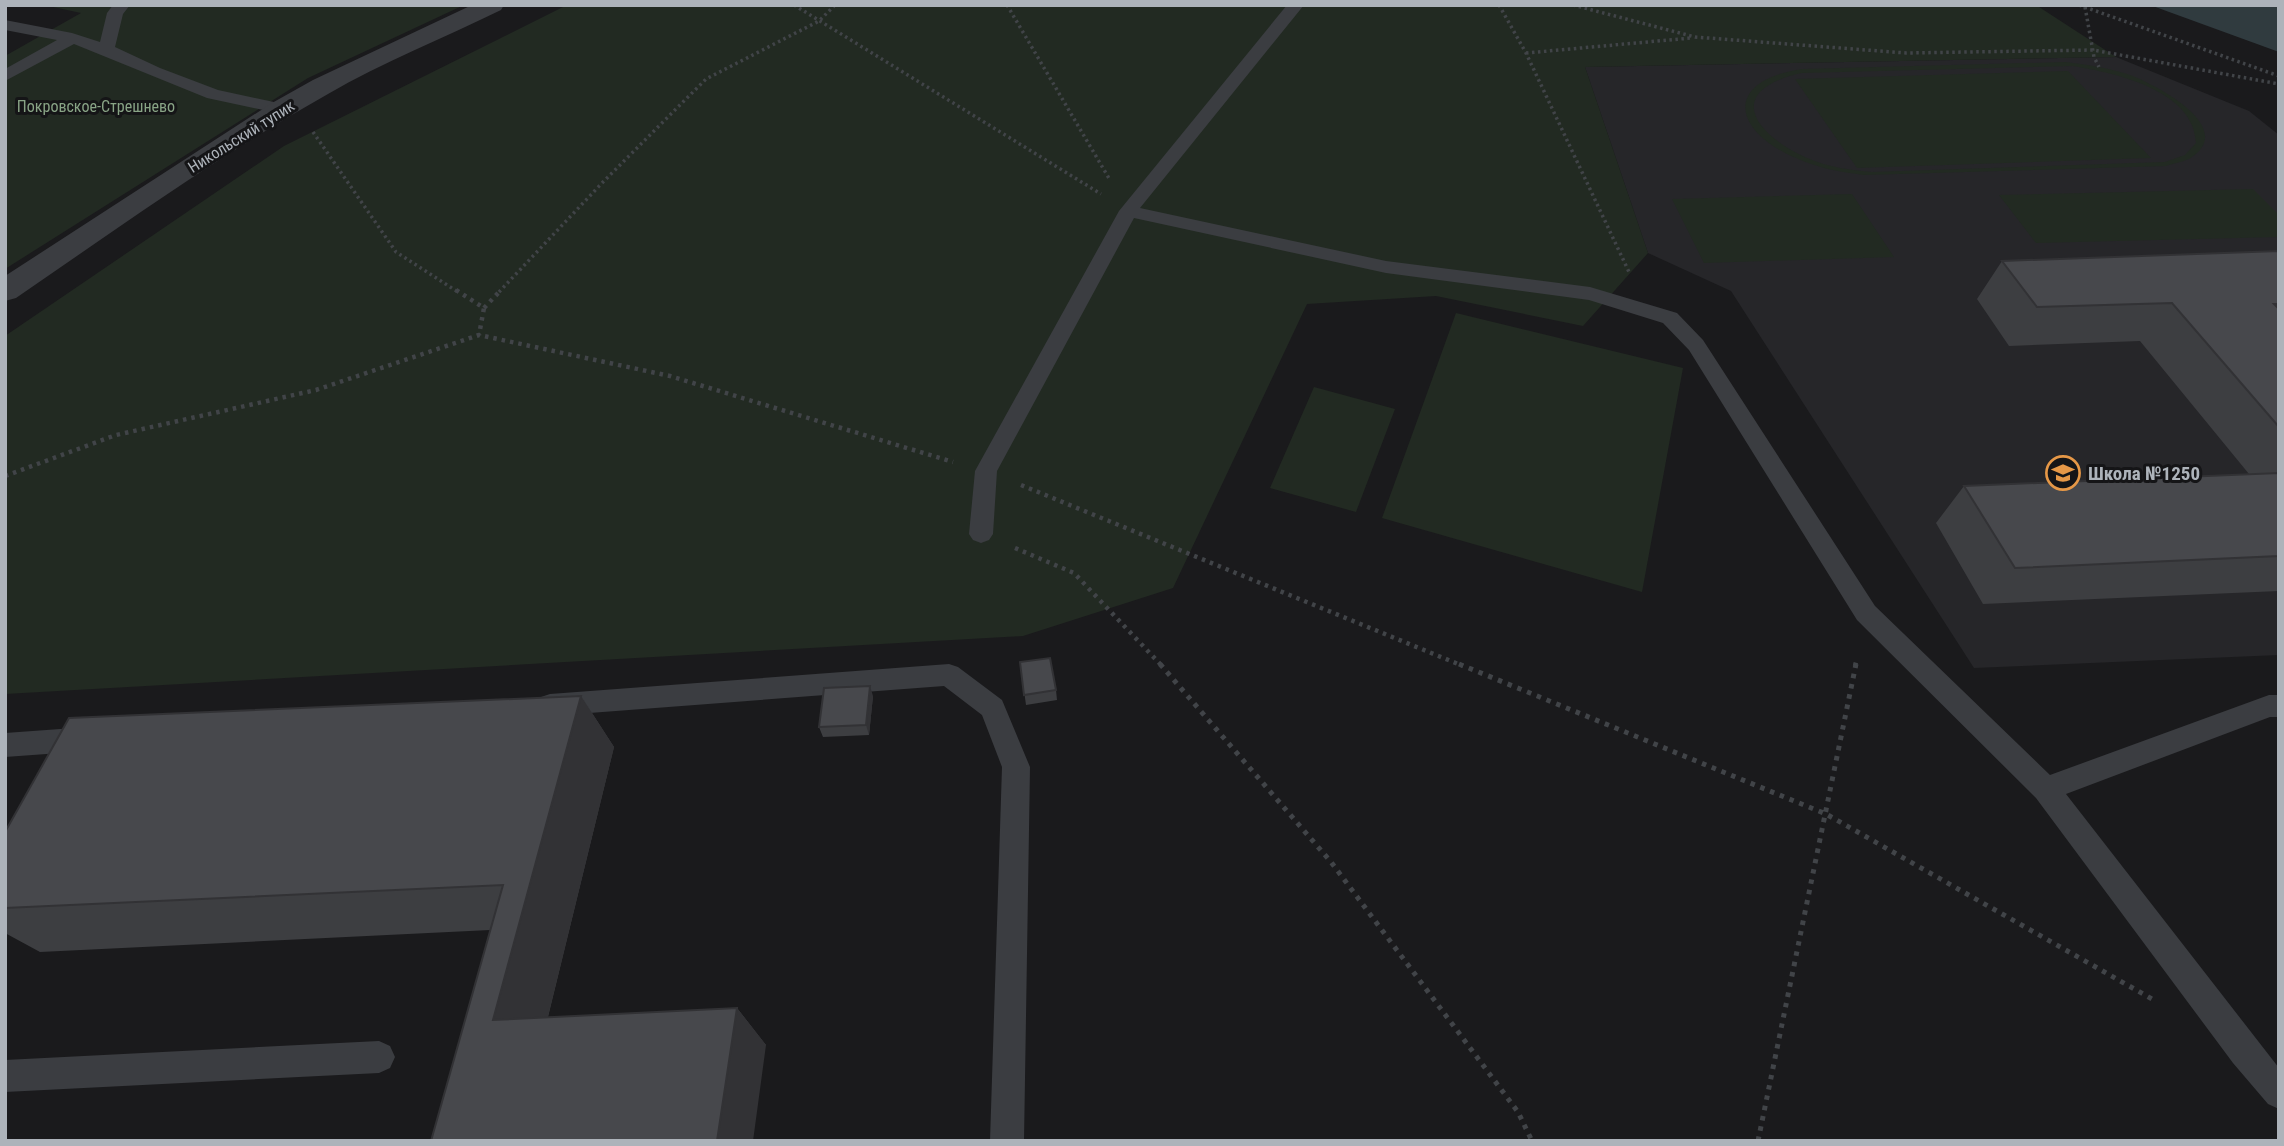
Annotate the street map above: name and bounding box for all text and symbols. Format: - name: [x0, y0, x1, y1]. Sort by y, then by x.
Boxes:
- street label: Никольский тупик: [185, 96, 298, 177]
- park label: Покровское-Стрешнево: [17, 97, 175, 116]
- school or university icon: Школа №1250: [2044, 454, 2082, 492]
- place label: Школа №1250: [2088, 462, 2200, 485]

